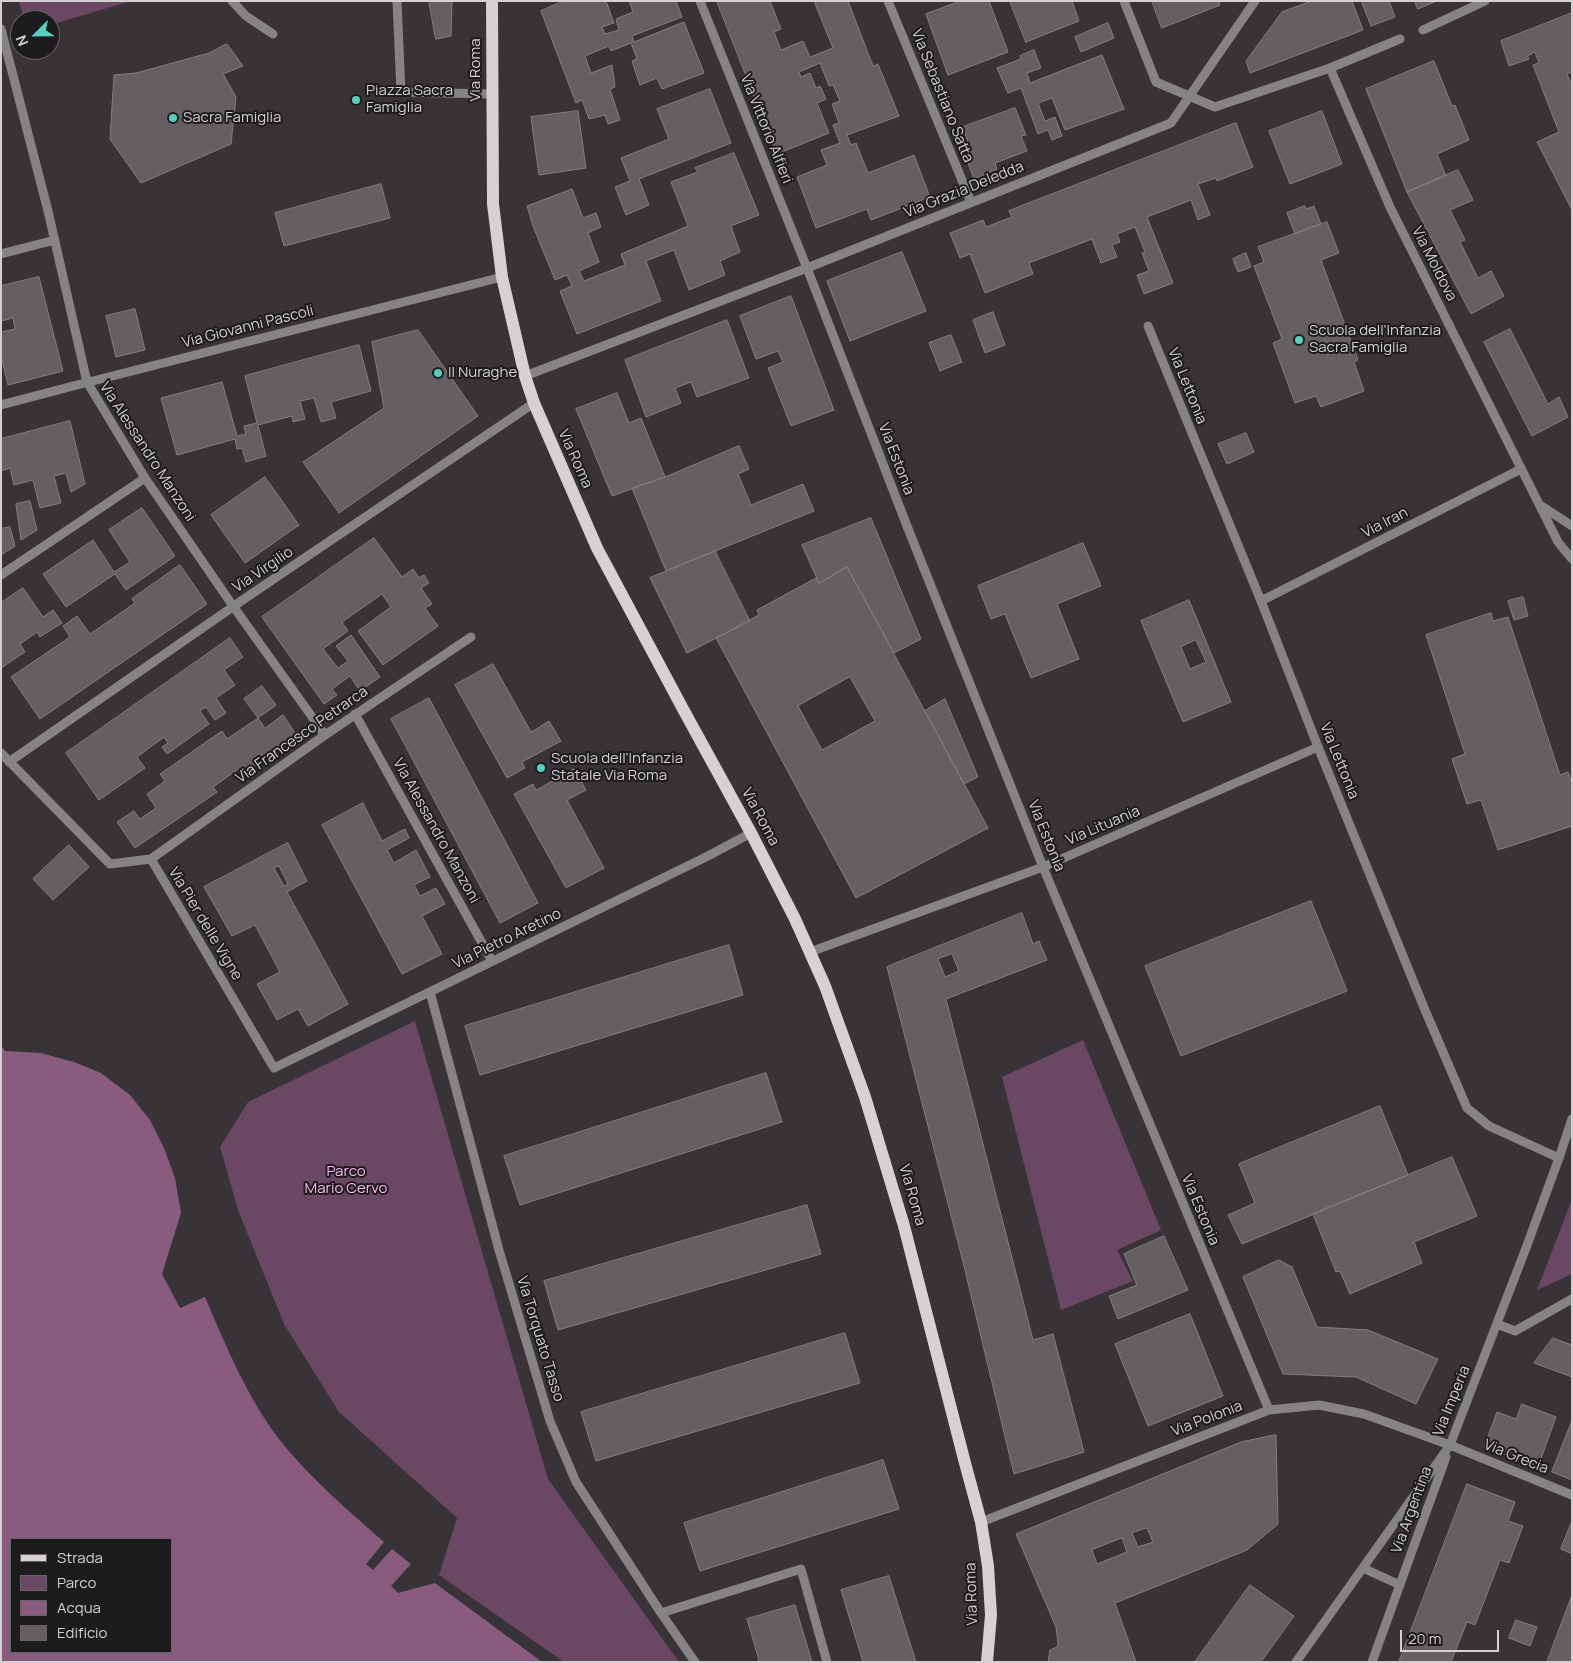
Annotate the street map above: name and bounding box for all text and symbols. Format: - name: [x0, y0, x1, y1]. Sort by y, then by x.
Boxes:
- north arrow: [10, 10, 60, 60]
- street label: Via Sebastiano Satta: [907, 27, 977, 165]
- text: N: [11, 32, 32, 49]
- street label: Via Roma: [467, 39, 485, 101]
- street label: Via Vittorio Alfieri: [736, 72, 796, 186]
- place label: Piazza Sacra Famiglia: [366, 82, 453, 117]
- marker: Piazza Sacra Famiglia: [350, 94, 362, 106]
- place label: Sacra Famiglia: [183, 109, 281, 127]
- marker: Sacra Famiglia: [167, 112, 179, 124]
- street label: Via Grazia Deledda: [901, 158, 1027, 222]
- street label: Via Moldova: [1407, 224, 1461, 304]
- street label: Via Giovanni Pascoli: [180, 302, 316, 352]
- place label: Scuola dell'Infanzia Sacra Famiglia: [1309, 322, 1441, 357]
- marker: Scuola dell'Infanzia Sacra Famiglia: [1293, 334, 1305, 346]
- street label: Via Lettonia: [1164, 345, 1210, 427]
- place label: Il Nuraghe: [448, 364, 517, 382]
- marker: Il Nuraghe: [432, 367, 444, 379]
- street label: Via Alessandro Manzoni: [95, 379, 199, 525]
- street label: Via Estonia: [874, 421, 918, 497]
- street label: Via Roma: [554, 427, 596, 491]
- street label: Via Iran: [1359, 504, 1411, 542]
- street label: Via Virgilio: [229, 543, 297, 597]
- street label: Via Francesco Petrarca: [232, 683, 372, 787]
- street label: Via Lettonia: [1316, 720, 1362, 802]
- place label: Scuola dell'Infanzia Statale Via Roma: [551, 750, 683, 785]
- street label: Via Alessandro Manzoni: [389, 755, 483, 907]
- marker: Scuola dell'Infanzia Statale Via Roma: [535, 762, 547, 774]
- street label: Via Roma: [737, 785, 783, 849]
- street label: Via Estonia: [1024, 798, 1068, 874]
- street label: Via Lituania: [1063, 802, 1143, 850]
- street label: Via Pier delle Vigne: [164, 864, 246, 984]
- street label: Via Pietro Aretino: [450, 905, 564, 973]
- street label: Via Roma: [895, 1162, 929, 1228]
- park label: Parco Mario Cervo: [305, 1163, 387, 1198]
- street label: Via Estonia: [1177, 1172, 1223, 1248]
- street label: Via Torquato Tasso: [512, 1274, 568, 1404]
- street label: Via Imperia: [1430, 1363, 1474, 1439]
- street label: Via Polonia: [1169, 1397, 1245, 1441]
- street label: Via Grecia: [1481, 1436, 1551, 1478]
- street label: Via Argentina: [1388, 1464, 1436, 1556]
- legend: [10, 1538, 172, 1653]
- text: Strada: [57, 1547, 103, 1568]
- street label: Via Roma: [962, 1562, 982, 1626]
- text: Parco: [57, 1572, 96, 1593]
- text: Acqua: [57, 1597, 101, 1618]
- scale bar: [1403, 1620, 1502, 1652]
- text: Edificio: [57, 1622, 107, 1643]
- text: 20 m: [1408, 1628, 1441, 1649]

